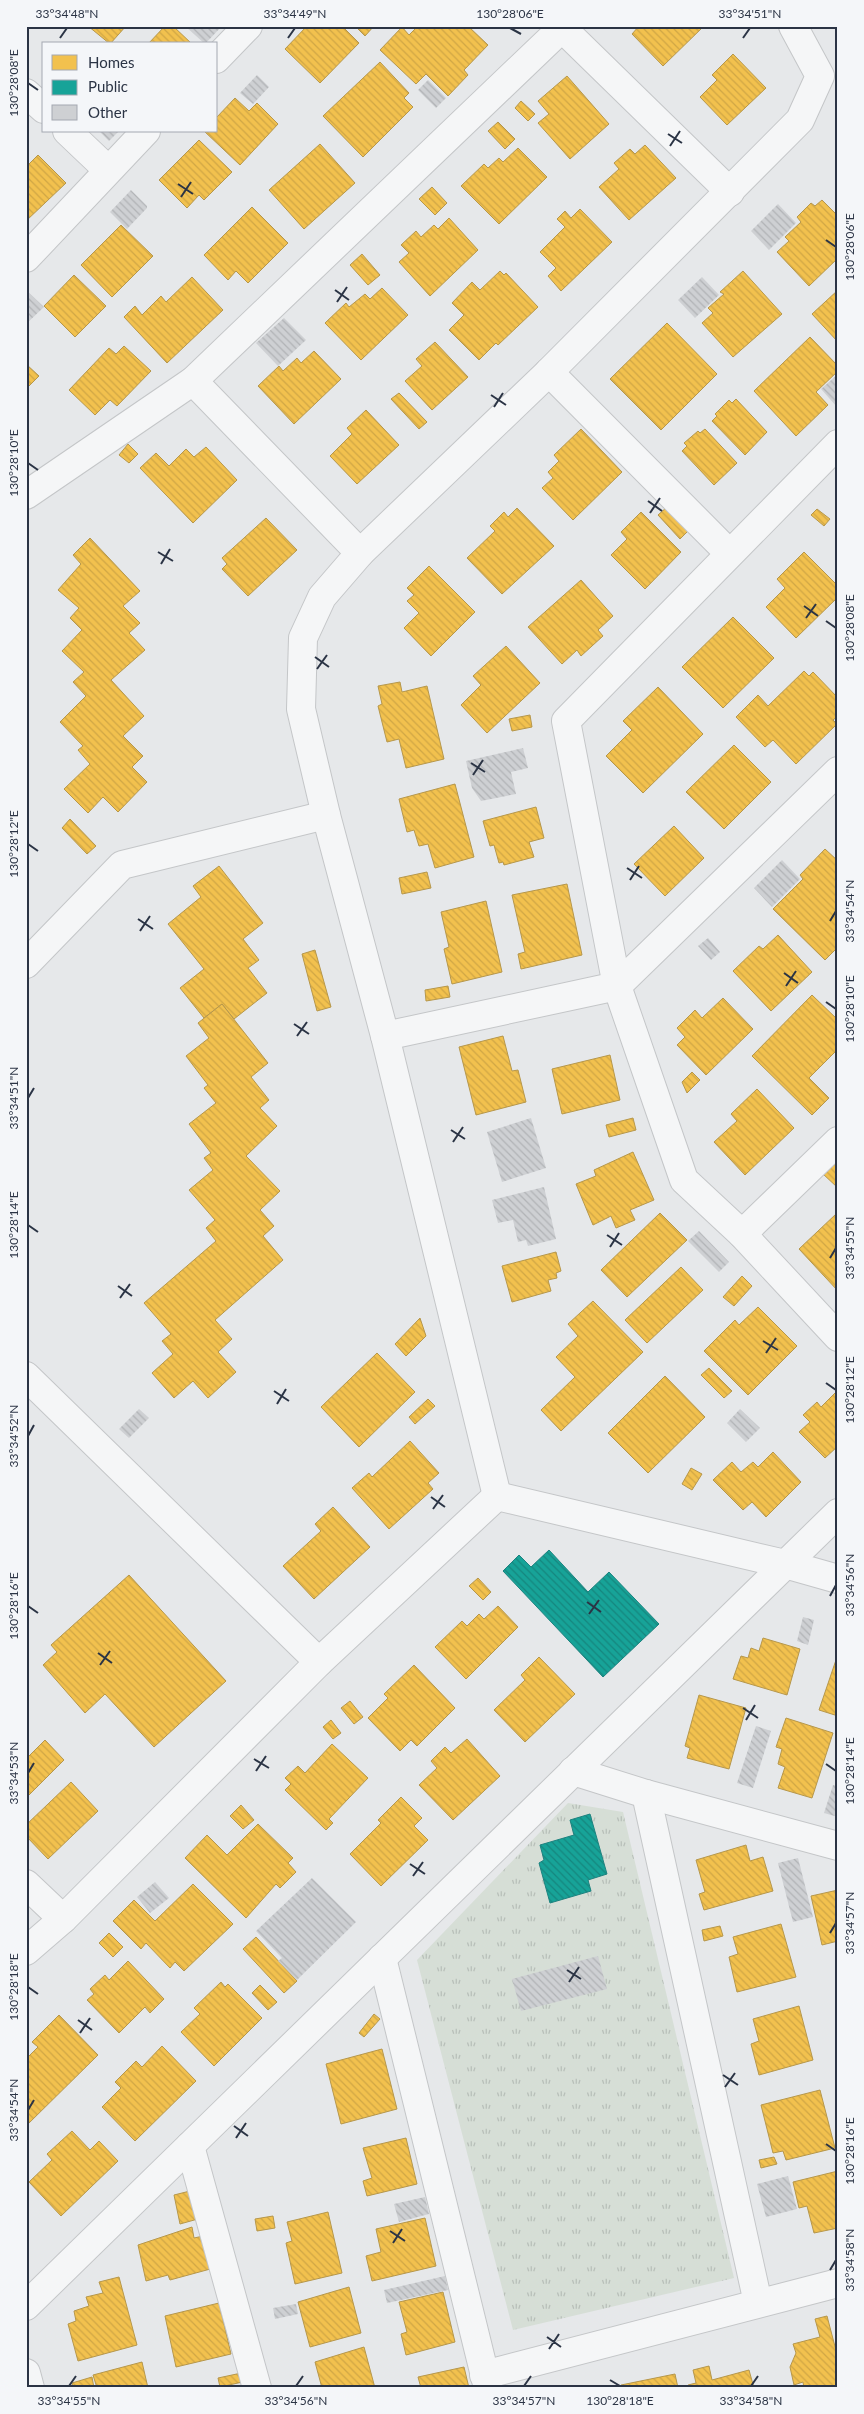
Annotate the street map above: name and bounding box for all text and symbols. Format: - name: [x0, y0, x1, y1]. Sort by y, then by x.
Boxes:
- text: 33°34'48"N: [36, 6, 98, 21]
- text: 33°34'49"N: [264, 6, 326, 21]
- text: 130°28'06"E: [476, 6, 544, 21]
- text: 33°34'51"N: [719, 6, 781, 21]
- legend: [42, 42, 218, 132]
- text: 130°28'08"E: [6, 49, 21, 117]
- text: Homes: [88, 53, 134, 71]
- text: Public: [88, 77, 128, 95]
- text: Other: [88, 103, 128, 121]
- text: 130°28'06"E: [842, 213, 857, 281]
- text: 130°28'10"E: [6, 429, 21, 497]
- text: 130°28'08"E: [842, 594, 857, 662]
- text: 130°28'12"E: [6, 810, 21, 878]
- text: 33°34'54"N: [842, 880, 857, 942]
- text: 130°28'10"E: [842, 975, 857, 1043]
- text: 33°34'51"N: [6, 1067, 21, 1129]
- text: 130°28'14"E: [6, 1191, 21, 1259]
- text: 33°34'55"N: [842, 1217, 857, 1279]
- text: 130°28'12"E: [842, 1356, 857, 1424]
- text: 33°34'52"N: [6, 1405, 21, 1467]
- text: 33°34'56"N: [842, 1554, 857, 1616]
- text: 130°28'16"E: [6, 1572, 21, 1640]
- text: 130°28'14"E: [842, 1737, 857, 1805]
- text: 33°34'53"N: [6, 1742, 21, 1804]
- text: 33°34'57"N: [842, 1892, 857, 1954]
- text: 130°28'18"E: [6, 1953, 21, 2021]
- text: 33°34'54"N: [6, 2079, 21, 2141]
- text: 130°28'16"E: [842, 2117, 857, 2185]
- text: 33°34'58"N: [842, 2229, 857, 2291]
- text: 33°34'55"N: [38, 2393, 100, 2408]
- text: 33°34'56"N: [265, 2393, 327, 2408]
- text: 33°34'57"N: [493, 2393, 555, 2408]
- text: 130°28'18"E: [586, 2393, 654, 2408]
- text: 33°34'58"N: [720, 2393, 782, 2408]

